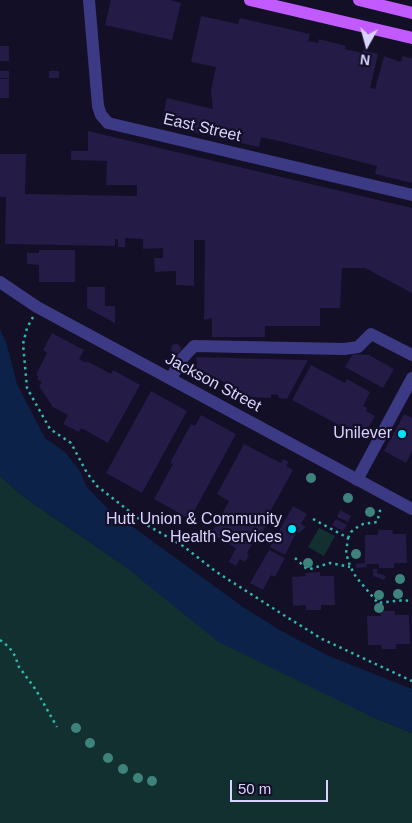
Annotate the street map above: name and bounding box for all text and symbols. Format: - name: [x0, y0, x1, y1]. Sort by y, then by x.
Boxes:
- north arrow: [342, 20, 392, 70]
- text: N: [359, 51, 371, 68]
- street label: East Street: [161, 110, 243, 146]
- street label: Jackson Street: [162, 350, 264, 416]
- place label: Unilever: [333, 424, 392, 444]
- marker: Unilever: [396, 428, 408, 440]
- place label: Hutt Union & Community Health Services: [106, 510, 282, 548]
- marker: Hutt Union & Community Health Services: [286, 523, 298, 535]
- scale bar: [232, 770, 330, 802]
- text: 50 m: [238, 780, 271, 797]

